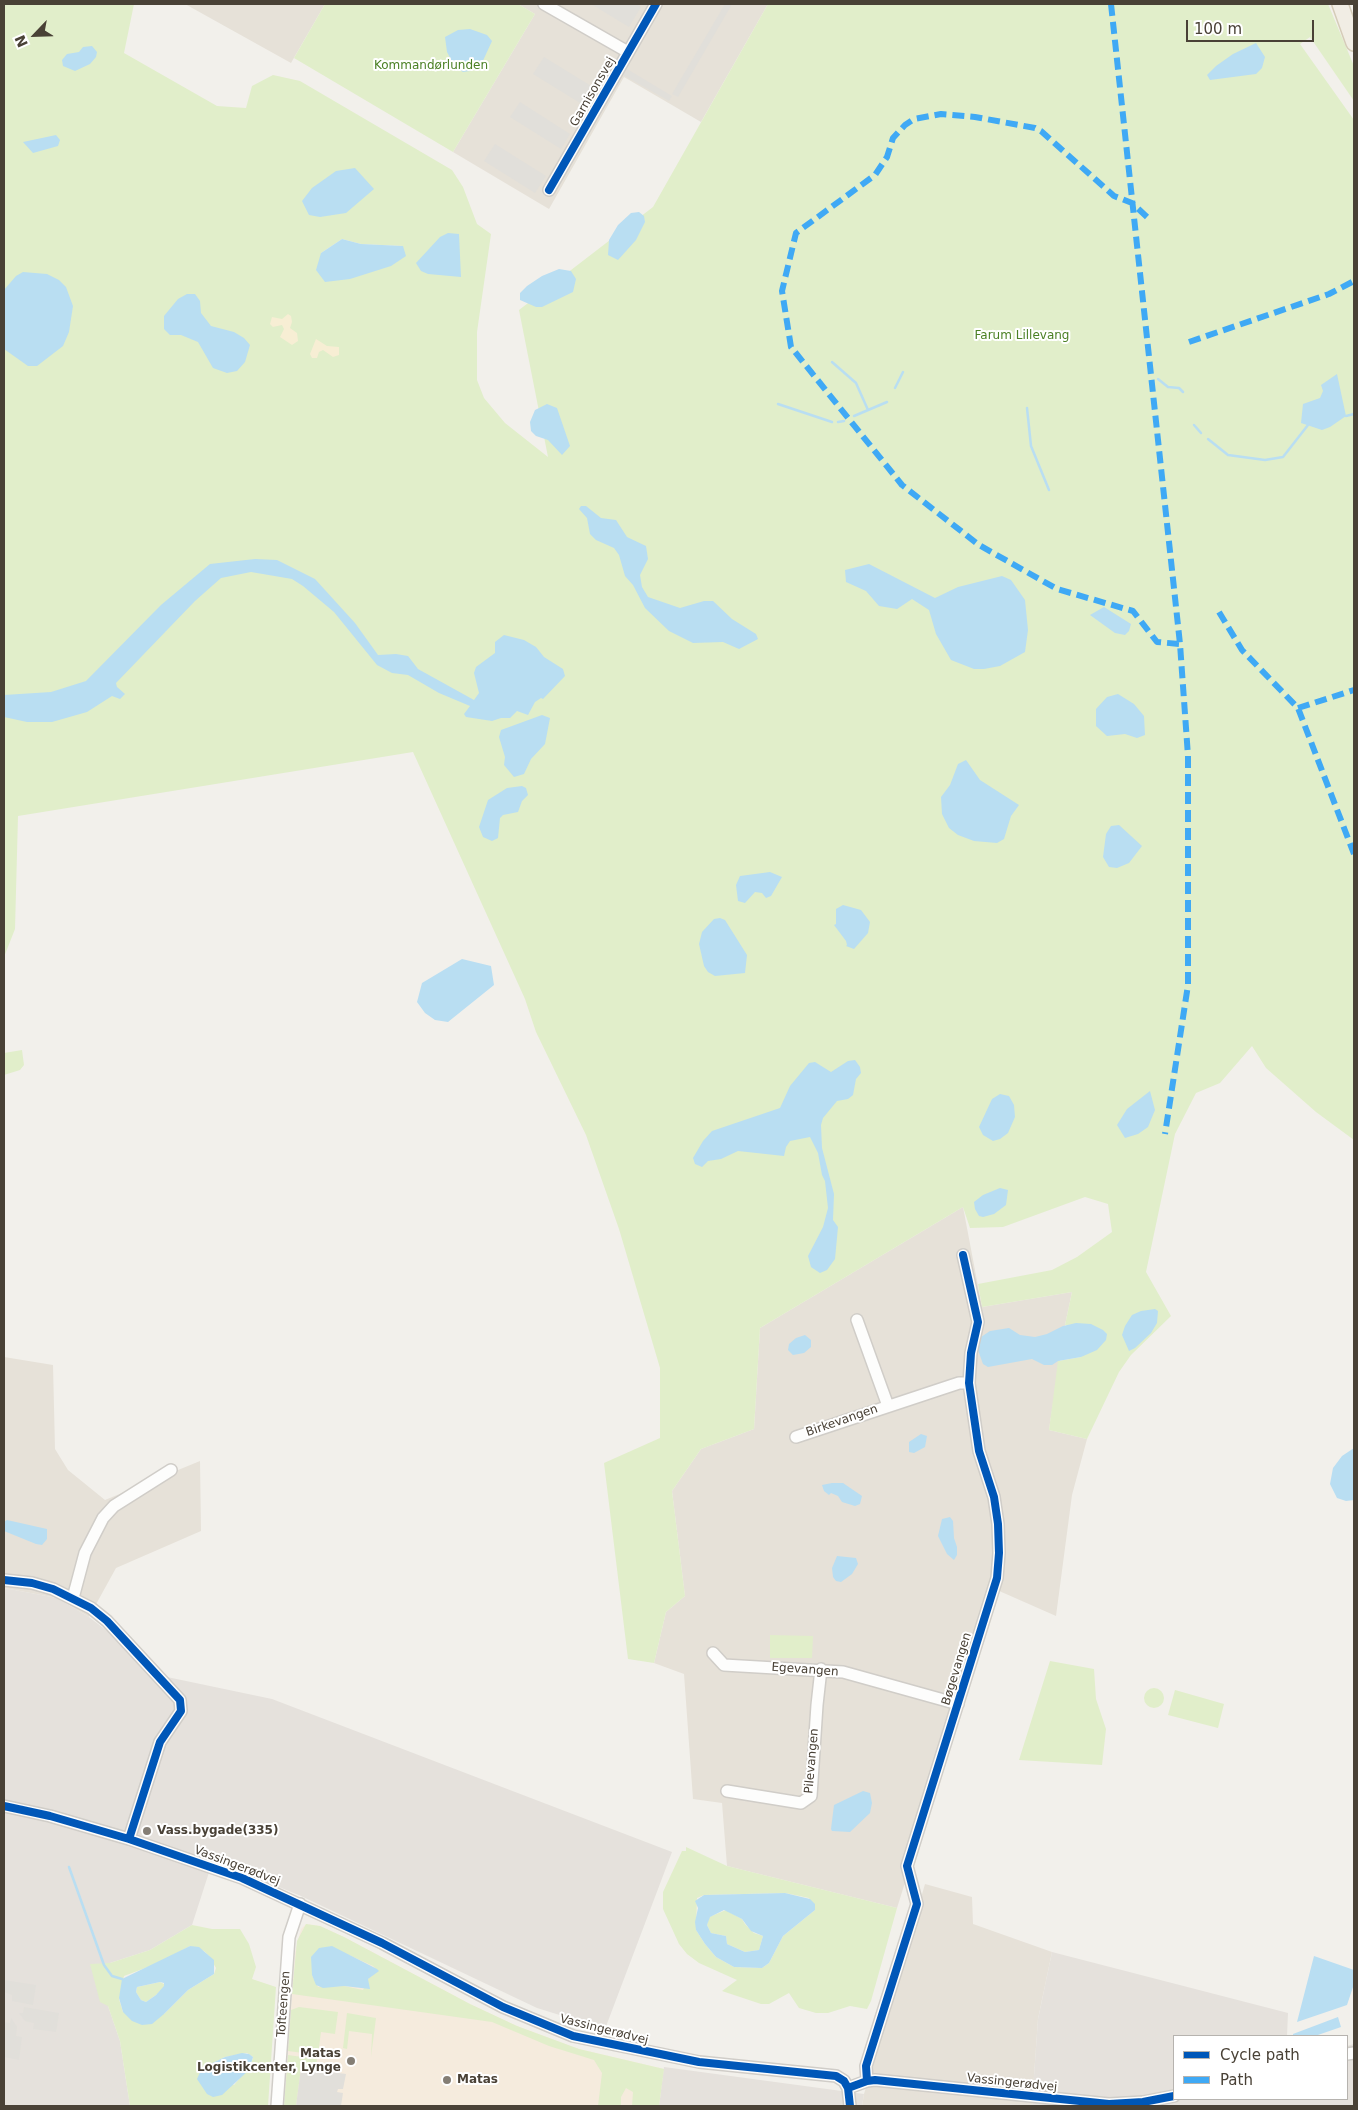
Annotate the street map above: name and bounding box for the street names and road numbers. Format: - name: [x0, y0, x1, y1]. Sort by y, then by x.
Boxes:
- street label: Garnisonsvej: [567, 55, 619, 129]
- street label: Birkevangen: [804, 1402, 880, 1440]
- street label: Bøgevangen: [939, 1631, 975, 1707]
- street label: Egevangen: [771, 1660, 839, 1680]
- street label: Pilevangen: [802, 1728, 822, 1794]
- street label: Vassingerødvej: [192, 1843, 282, 1889]
- street label: Tofteengen: [275, 1970, 293, 2038]
- street label: Vassingerødvej: [558, 2012, 650, 2048]
- street label: Vassingerødvej: [966, 2071, 1058, 2095]

